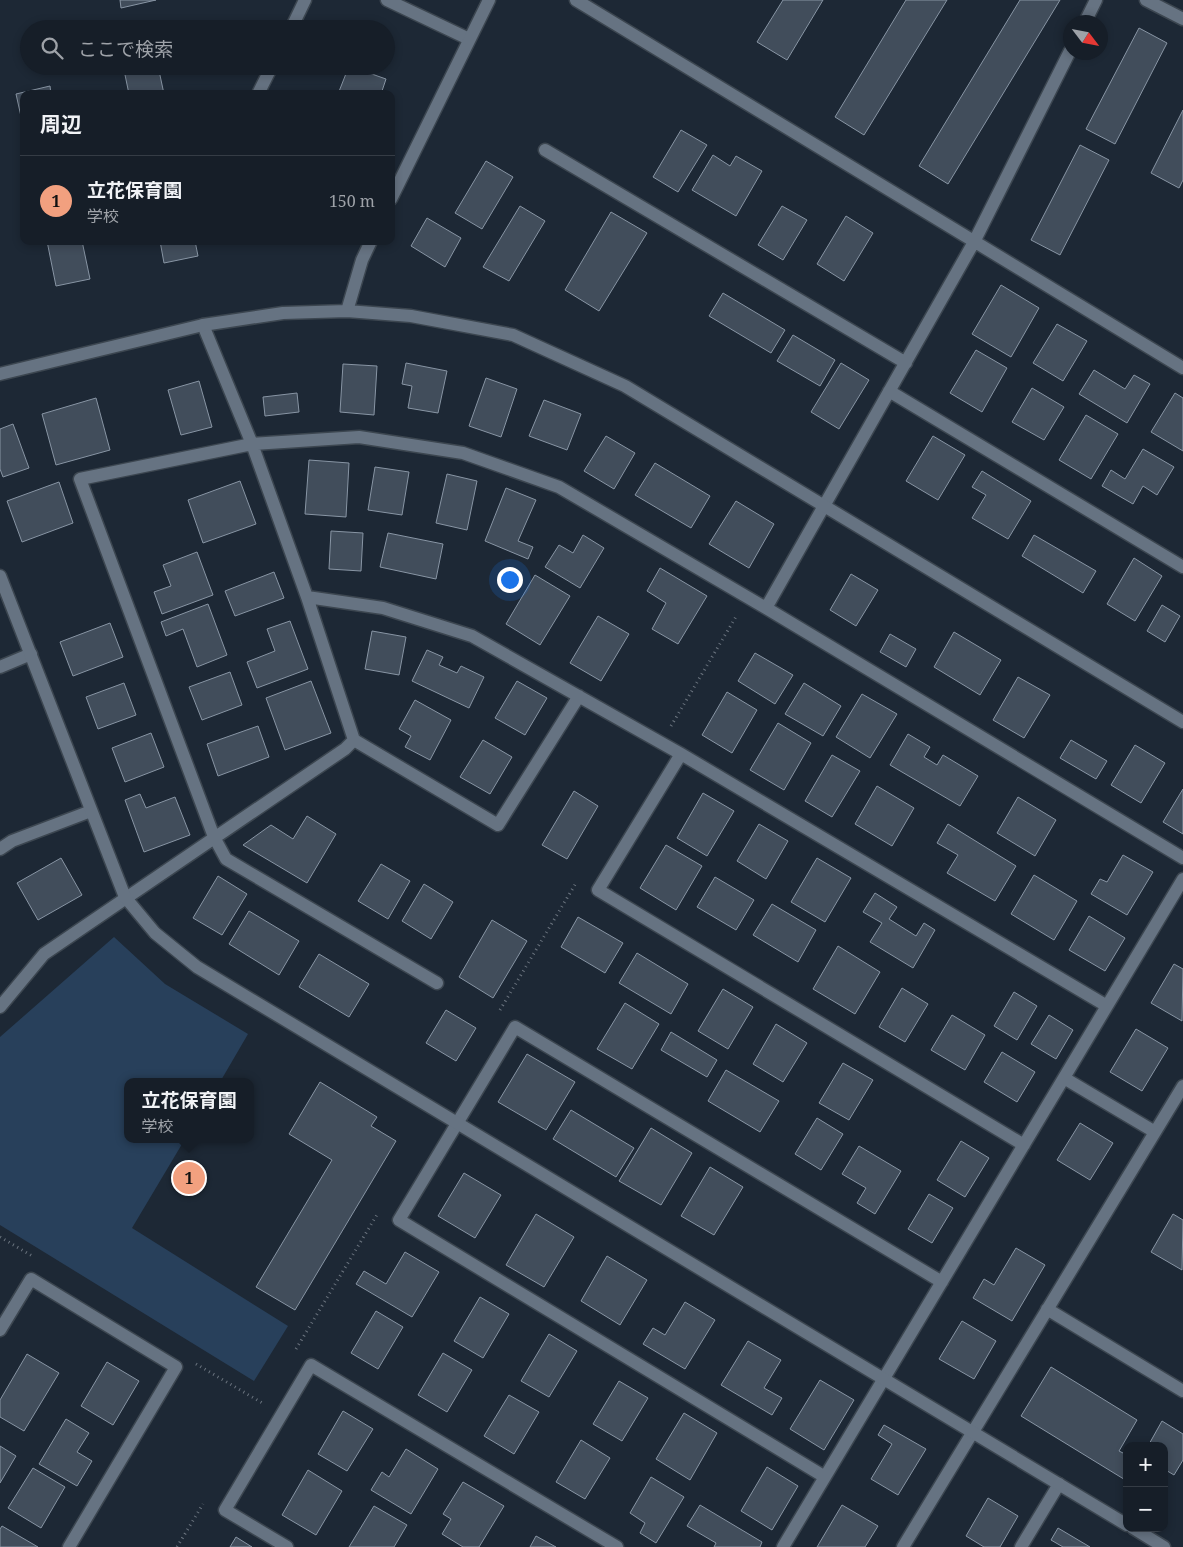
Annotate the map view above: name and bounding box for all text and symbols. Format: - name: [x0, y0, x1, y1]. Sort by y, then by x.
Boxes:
- north arrow: [1063, 15, 1108, 60]
- search box: [20, 20, 395, 75]
- icon: search: [38, 34, 66, 62]
- text: ここで検索: [78, 36, 173, 62]
- text: 周辺: [40, 110, 82, 138]
- text: 立花保育園: [87, 177, 182, 203]
- text: 1: [51, 190, 61, 212]
- text: 150 m: [329, 190, 375, 212]
- text: 学校: [87, 205, 119, 227]
- your location: [497, 567, 523, 593]
- popup: [124, 1078, 254, 1143]
- text: 立花保育園: [141, 1087, 237, 1113]
- text: 学校: [141, 1115, 174, 1137]
- pin: 1: [173, 1159, 205, 1197]
- map controls: [1123, 1442, 1168, 1532]
- button: +: [1123, 1442, 1168, 1487]
- button: −: [1123, 1487, 1168, 1532]

